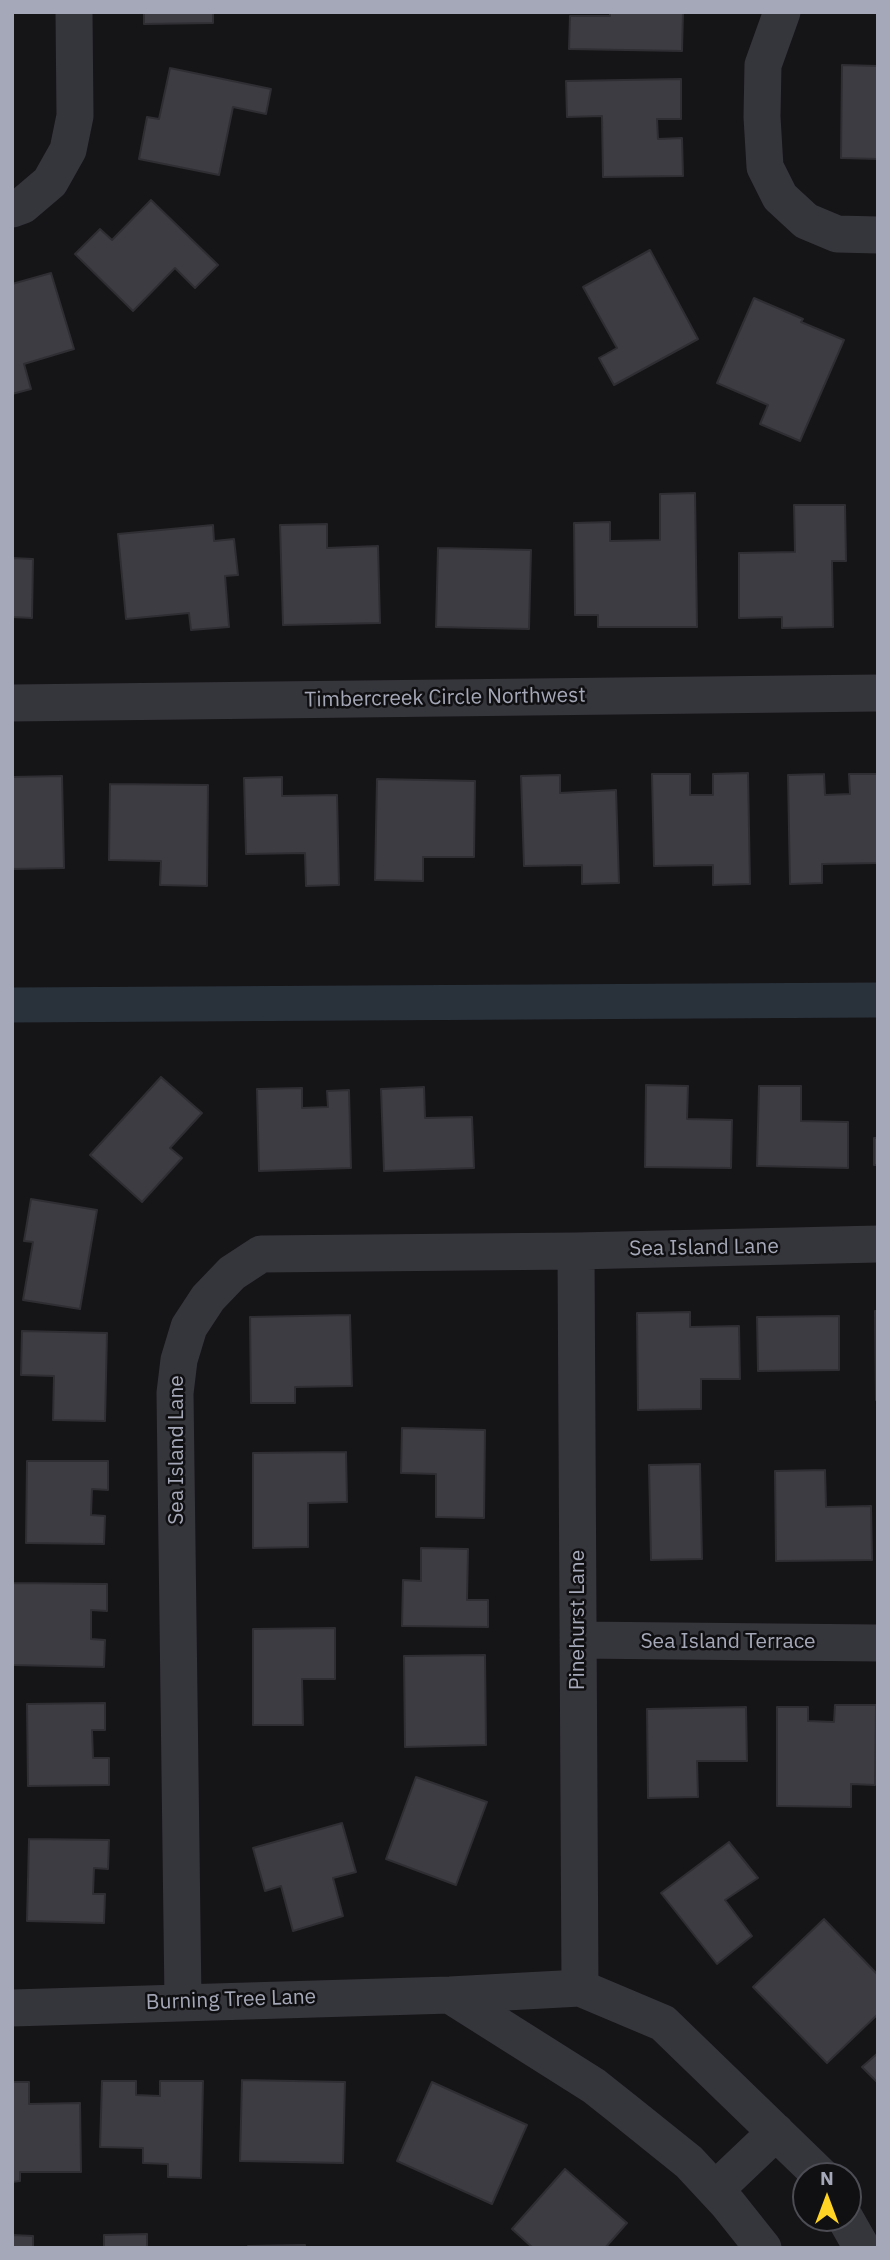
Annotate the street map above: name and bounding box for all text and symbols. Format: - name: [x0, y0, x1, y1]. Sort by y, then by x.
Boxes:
- street label: Timbercreek Circle Northwest: [304, 683, 586, 713]
- street label: Sea Island Lane: [629, 1234, 779, 1262]
- street label: Sea Island Lane: [164, 1375, 190, 1525]
- street label: Pinehurst Lane: [565, 1550, 591, 1690]
- street label: Sea Island Terrace: [640, 1629, 816, 1655]
- street label: Burning Tree Lane: [145, 1984, 317, 2016]
- north arrow: [792, 2162, 862, 2232]
- text: N: [820, 2166, 834, 2190]

